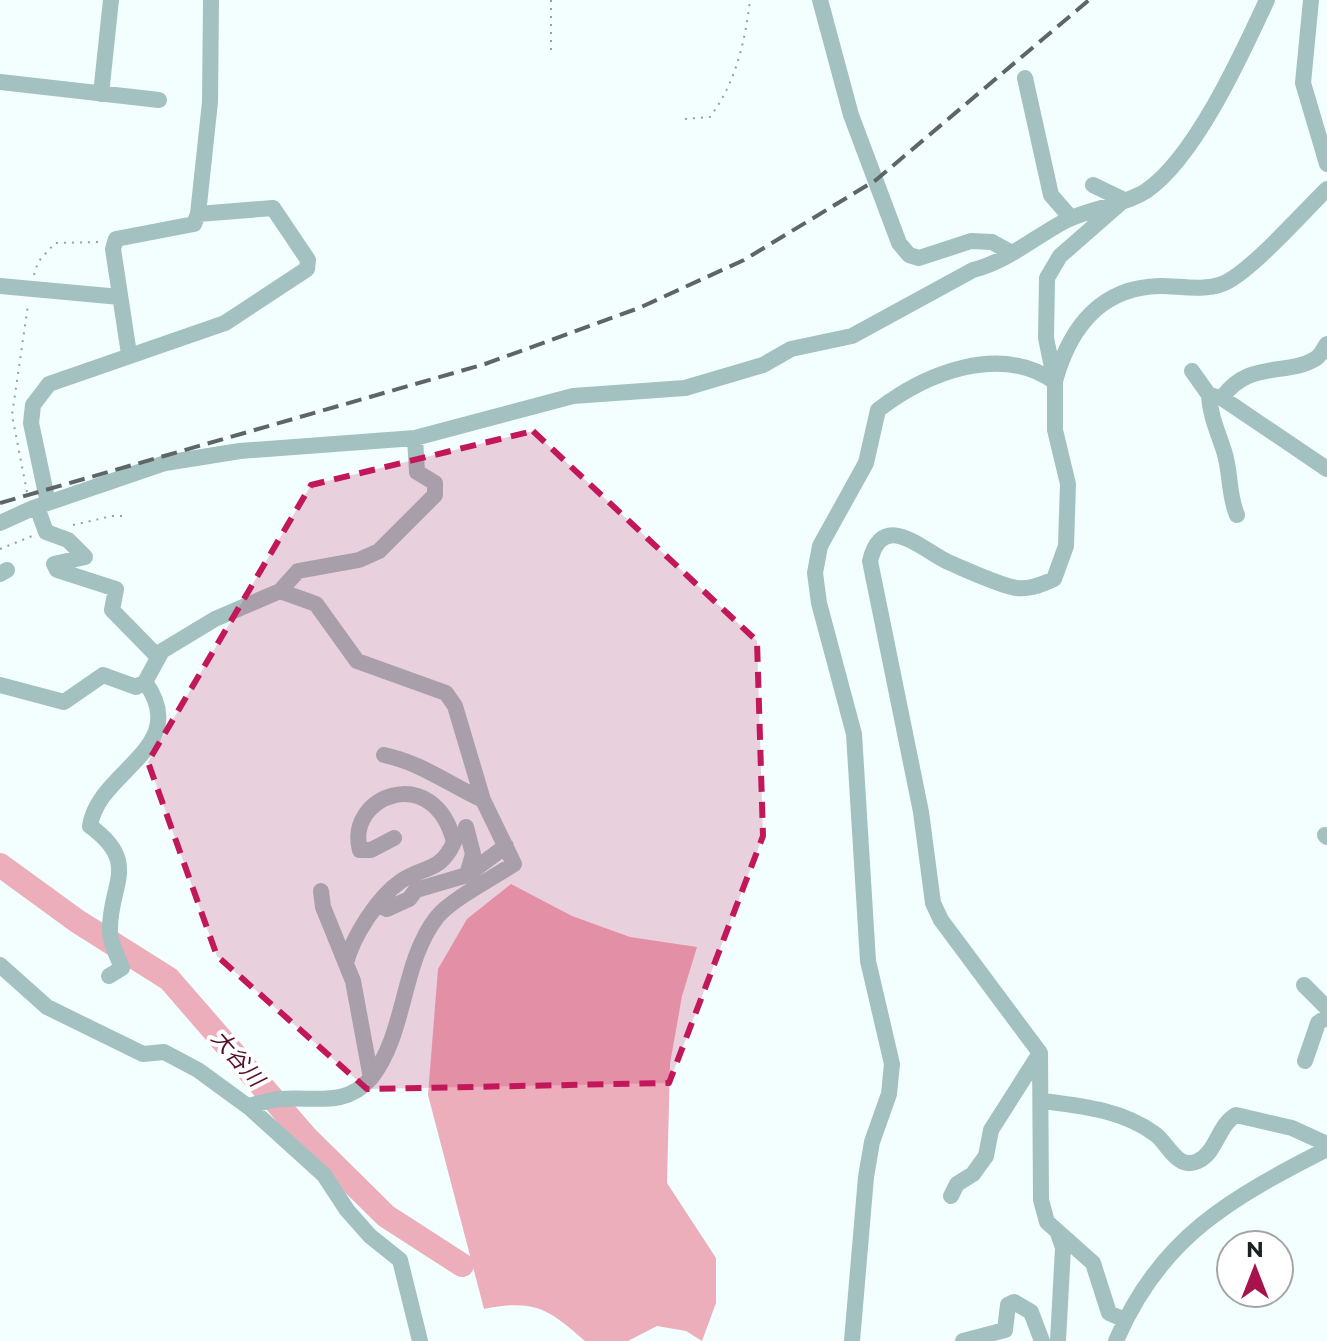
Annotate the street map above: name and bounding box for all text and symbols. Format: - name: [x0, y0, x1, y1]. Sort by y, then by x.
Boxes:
- water label: 大谷川: [206, 1025, 271, 1094]
- north arrow: [1215, 1229, 1295, 1309]
- text: N: [1246, 1236, 1264, 1263]

